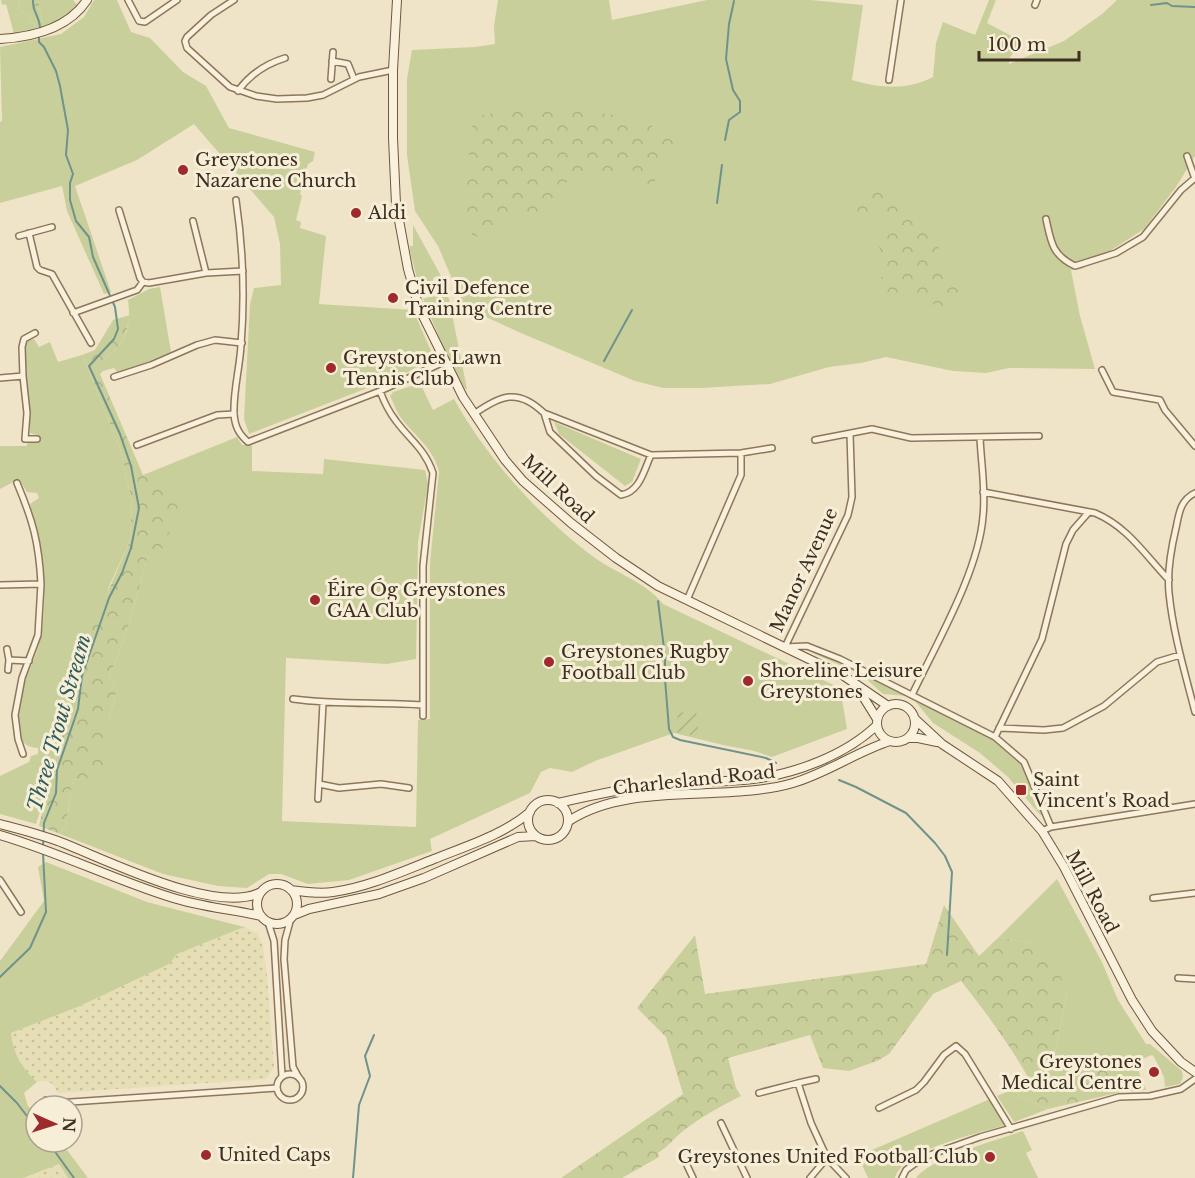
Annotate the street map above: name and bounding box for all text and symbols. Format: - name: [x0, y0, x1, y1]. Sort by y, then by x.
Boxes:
- scale bar: [979, 24, 1080, 62]
- text: 100 m: [988, 34, 1046, 56]
- place label: Greystones Nazarene Church: [195, 149, 356, 192]
- marker: Greystones Nazarene Church: [176, 163, 190, 177]
- place label: Aldi: [367, 202, 406, 224]
- marker: Aldi: [349, 206, 363, 220]
- place label: Civil Defence Training Centre: [405, 277, 552, 320]
- marker: Civil Defence Training Centre: [386, 291, 400, 305]
- place label: Greystones Lawn Tennis Club: [343, 347, 502, 390]
- marker: Greystones Lawn Tennis Club: [324, 361, 338, 375]
- street label: Mill Road: [517, 450, 599, 528]
- street label: Manor Avenue: [766, 504, 842, 636]
- place label: Éire Óg Greystones GAA Club: [327, 578, 506, 622]
- marker: Éire Óg Greystones GAA Club: [308, 593, 322, 607]
- water label: Three Trout Stream: [22, 632, 96, 814]
- place label: Greystones Rugby Football Club: [561, 641, 730, 684]
- marker: Greystones Rugby Football Club: [542, 655, 556, 669]
- place label: Shoreline Leisure Greystones: [760, 660, 923, 703]
- marker: Shoreline Leisure Greystones: [741, 674, 755, 688]
- street label: Charlesland Road: [612, 761, 776, 799]
- place label: Saint Vincent's Road: [1032, 769, 1170, 812]
- marker: Saint Vincent's Road: [1014, 783, 1028, 797]
- street label: Mill Road: [1061, 847, 1123, 937]
- place label: Greystones Medical Centre: [1001, 1051, 1142, 1094]
- marker: Greystones Medical Centre: [1147, 1065, 1161, 1079]
- north arrow: [24, 1094, 84, 1154]
- text: N: [59, 1117, 79, 1133]
- place label: United Caps: [218, 1144, 331, 1166]
- place label: Greystones United Football Club: [678, 1146, 978, 1168]
- marker: United Caps: [199, 1148, 213, 1162]
- marker: Greystones United Football Club: [983, 1150, 997, 1164]

